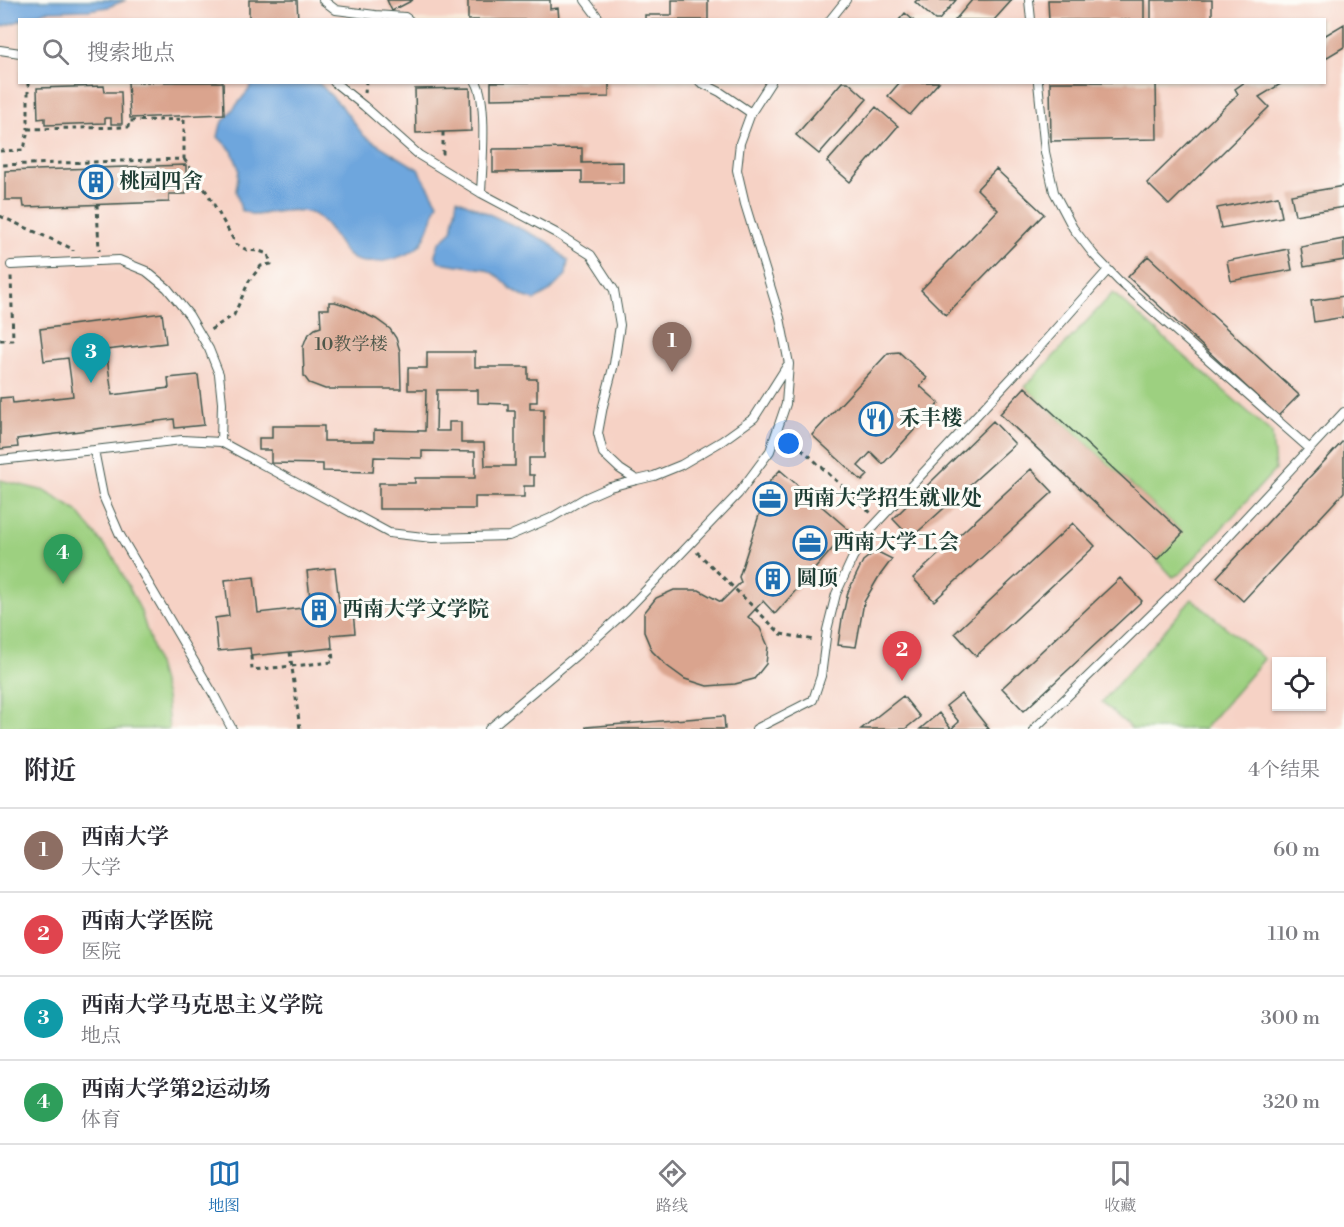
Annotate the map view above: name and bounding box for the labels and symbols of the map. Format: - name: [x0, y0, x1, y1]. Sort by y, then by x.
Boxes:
- building icon: 桃园四舍: [78, 164, 114, 200]
- place label: 桃园四舍: [119, 169, 203, 195]
- pin: 1: [652, 322, 692, 372]
- house number: 10教学楼: [314, 333, 388, 356]
- pin: 3: [72, 334, 110, 383]
- restaurant icon: 禾丰楼: [858, 401, 894, 437]
- place label: 禾丰楼: [899, 406, 962, 432]
- your location: [774, 429, 803, 458]
- office icon: 西南大学招生就业处: [752, 481, 788, 517]
- place label: 西南大学招生就业处: [793, 486, 982, 512]
- office icon: 西南大学工会: [792, 525, 828, 561]
- place label: 西南大学工会: [833, 530, 959, 556]
- pin: 4: [44, 534, 82, 584]
- building icon: 圆顶: [755, 561, 791, 597]
- place label: 圆顶: [796, 566, 838, 592]
- building icon: 西南大学文学院: [301, 592, 337, 628]
- place label: 西南大学文学院: [342, 597, 489, 623]
- pin: 2: [882, 632, 922, 681]

